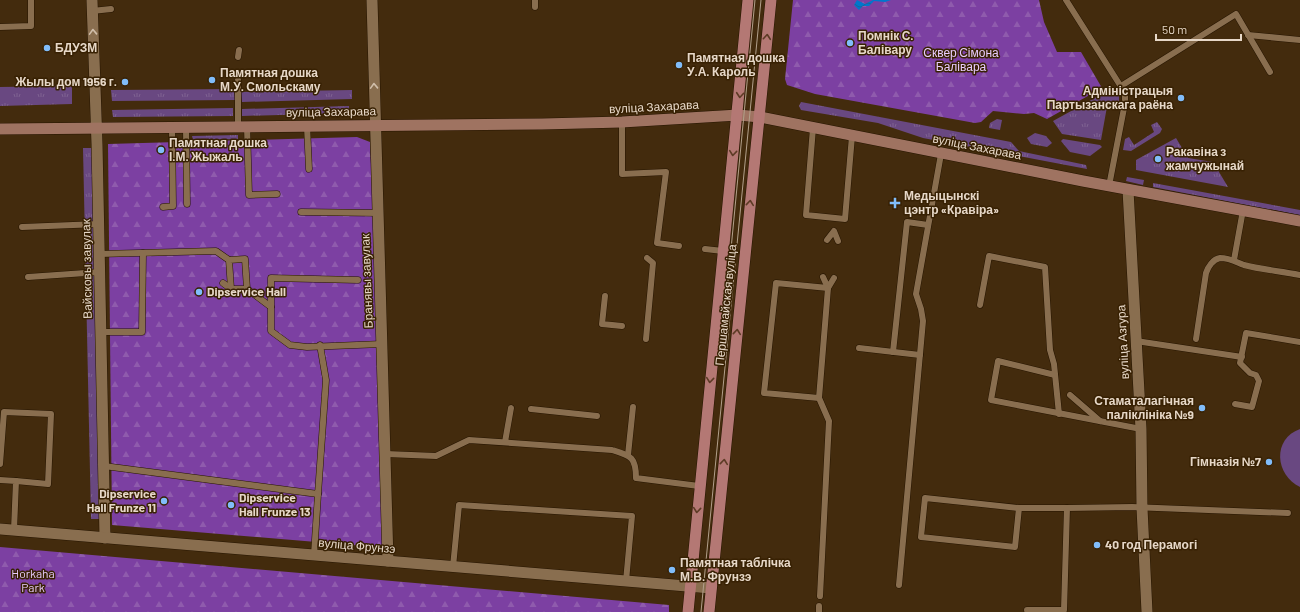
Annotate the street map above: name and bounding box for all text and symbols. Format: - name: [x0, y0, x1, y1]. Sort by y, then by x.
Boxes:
- scale bar: [1156, 16, 1241, 42]
- text: 50 m: [1162, 22, 1187, 36]
- place label: Помнік С. Балівару: [858, 28, 914, 57]
- one-way arrow: [88, 29, 97, 35]
- one-way arrow: [763, 34, 772, 40]
- marker: Помнік С. Балівару: [845, 38, 855, 48]
- place label: БДУЗМ: [55, 40, 97, 55]
- marker: БДУЗМ: [42, 43, 52, 53]
- park label: Сквер Сімона Балівара: [923, 45, 999, 74]
- place label: Памятная дошка У.А. Кароль: [687, 50, 785, 79]
- marker: Памятная дошка У.А. Кароль: [674, 60, 684, 70]
- place label: Памятная дошка М.У. Смольскаму: [220, 65, 321, 94]
- place label: Жылы дом 1956 г.: [14, 74, 117, 89]
- marker: Памятная дошка М.У. Смольскаму: [207, 75, 217, 85]
- marker: Жылы дом 1956 г.: [120, 77, 130, 87]
- one-way arrow: [370, 83, 379, 89]
- place label: Адміністрацыя Партызанскага раёна: [1047, 83, 1173, 112]
- one-way arrow: [735, 92, 744, 98]
- marker: Адміністрацыя Партызанскага раёна: [1176, 93, 1186, 103]
- street label: вуліца Захарава: [609, 97, 700, 116]
- street label: вуліца Захарава: [286, 103, 377, 120]
- street label: вуліца Захарава: [931, 131, 1023, 163]
- place label: Памятная дошка І.М. Жыжаль: [169, 135, 267, 163]
- place label: Ракавіна з жамчужынай: [1165, 144, 1244, 173]
- marker: Памятная дошка І.М. Жыжаль: [156, 145, 166, 155]
- one-way arrow: [729, 150, 738, 157]
- marker: Ракавіна з жамчужынай: [1153, 154, 1163, 164]
- place label: Медыцынскі цэнтр «Кравіра»: [904, 188, 999, 217]
- marker: Медыцынскі цэнтр «Кравіра»: [889, 197, 901, 209]
- one-way arrow: [745, 200, 754, 206]
- street label: Вайсковы завулак: [78, 218, 95, 319]
- street label: Бранявы завулак: [357, 233, 376, 329]
- street label: Першамайская вуліца: [712, 243, 739, 366]
- place label: Dipservice Hall: [207, 284, 286, 298]
- marker: Dipservice Hall: [194, 287, 204, 297]
- street label: вуліца Азгура: [1113, 304, 1132, 380]
- one-way arrow: [732, 329, 741, 335]
- one-way arrow: [706, 377, 715, 383]
- place label: Стаматалагічная паліклініка №9: [1094, 393, 1194, 421]
- marker: Стаматалагічная паліклініка №9: [1197, 403, 1207, 413]
- place label: Гімназія №7: [1190, 454, 1261, 468]
- marker: Гімназія №7: [1264, 457, 1274, 467]
- one-way arrow: [719, 459, 728, 465]
- place label: Dipservice Hall Frunze 11: [87, 486, 156, 514]
- place label: Dipservice Hall Frunze 13: [239, 490, 310, 518]
- marker: Dipservice Hall Frunze 11: [159, 496, 169, 506]
- marker: Dipservice Hall Frunze 13: [226, 500, 236, 510]
- one-way arrow: [693, 507, 702, 513]
- street label: вуліца Фрунзэ: [318, 535, 396, 556]
- place label: 40 год Перамогі: [1105, 537, 1197, 552]
- marker: 40 год Перамогі: [1092, 540, 1102, 550]
- place label: Памятная таблічка М.В. Фрунзэ: [680, 555, 791, 584]
- marker: Памятная таблічка М.В. Фрунзэ: [667, 565, 677, 575]
- park label: Horkaha Park: [11, 566, 55, 594]

